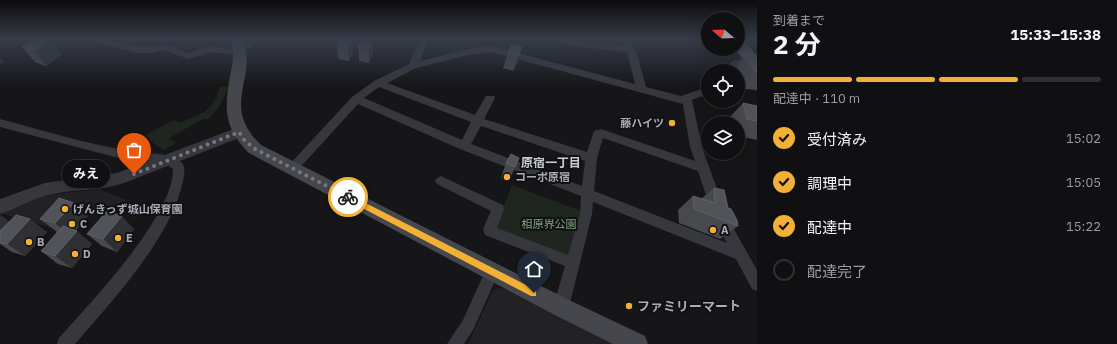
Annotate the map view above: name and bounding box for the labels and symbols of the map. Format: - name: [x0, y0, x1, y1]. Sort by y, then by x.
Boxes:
- north arrow: [701, 12, 745, 56]
- place label: 藤ハイツ: [620, 116, 664, 130]
- marker: 藤ハイツ: [667, 118, 677, 128]
- pin: [117, 133, 151, 174]
- district label: 原宿一丁目: [521, 155, 581, 170]
- callout: みえ: [62, 160, 110, 188]
- place label: コーポ原宿: [515, 170, 570, 184]
- marker: コーポ原宿: [502, 172, 512, 182]
- courier: [328, 177, 368, 217]
- place label: げんきっず城山保育園: [73, 202, 183, 216]
- marker: げんきっず城山保育園: [60, 204, 70, 214]
- place label: C: [80, 217, 87, 231]
- park label: 相原界公園: [522, 217, 577, 231]
- marker: C: [67, 219, 77, 229]
- place label: A: [721, 223, 729, 237]
- marker: A: [708, 225, 718, 235]
- place label: E: [126, 231, 133, 245]
- marker: E: [113, 233, 123, 243]
- place label: B: [37, 235, 44, 249]
- marker: B: [24, 237, 34, 247]
- place label: D: [83, 247, 91, 261]
- marker: D: [70, 249, 80, 259]
- pin: [517, 252, 551, 293]
- place label: ファミリーマート: [637, 298, 741, 315]
- marker: ファミリーマート: [624, 301, 634, 311]

